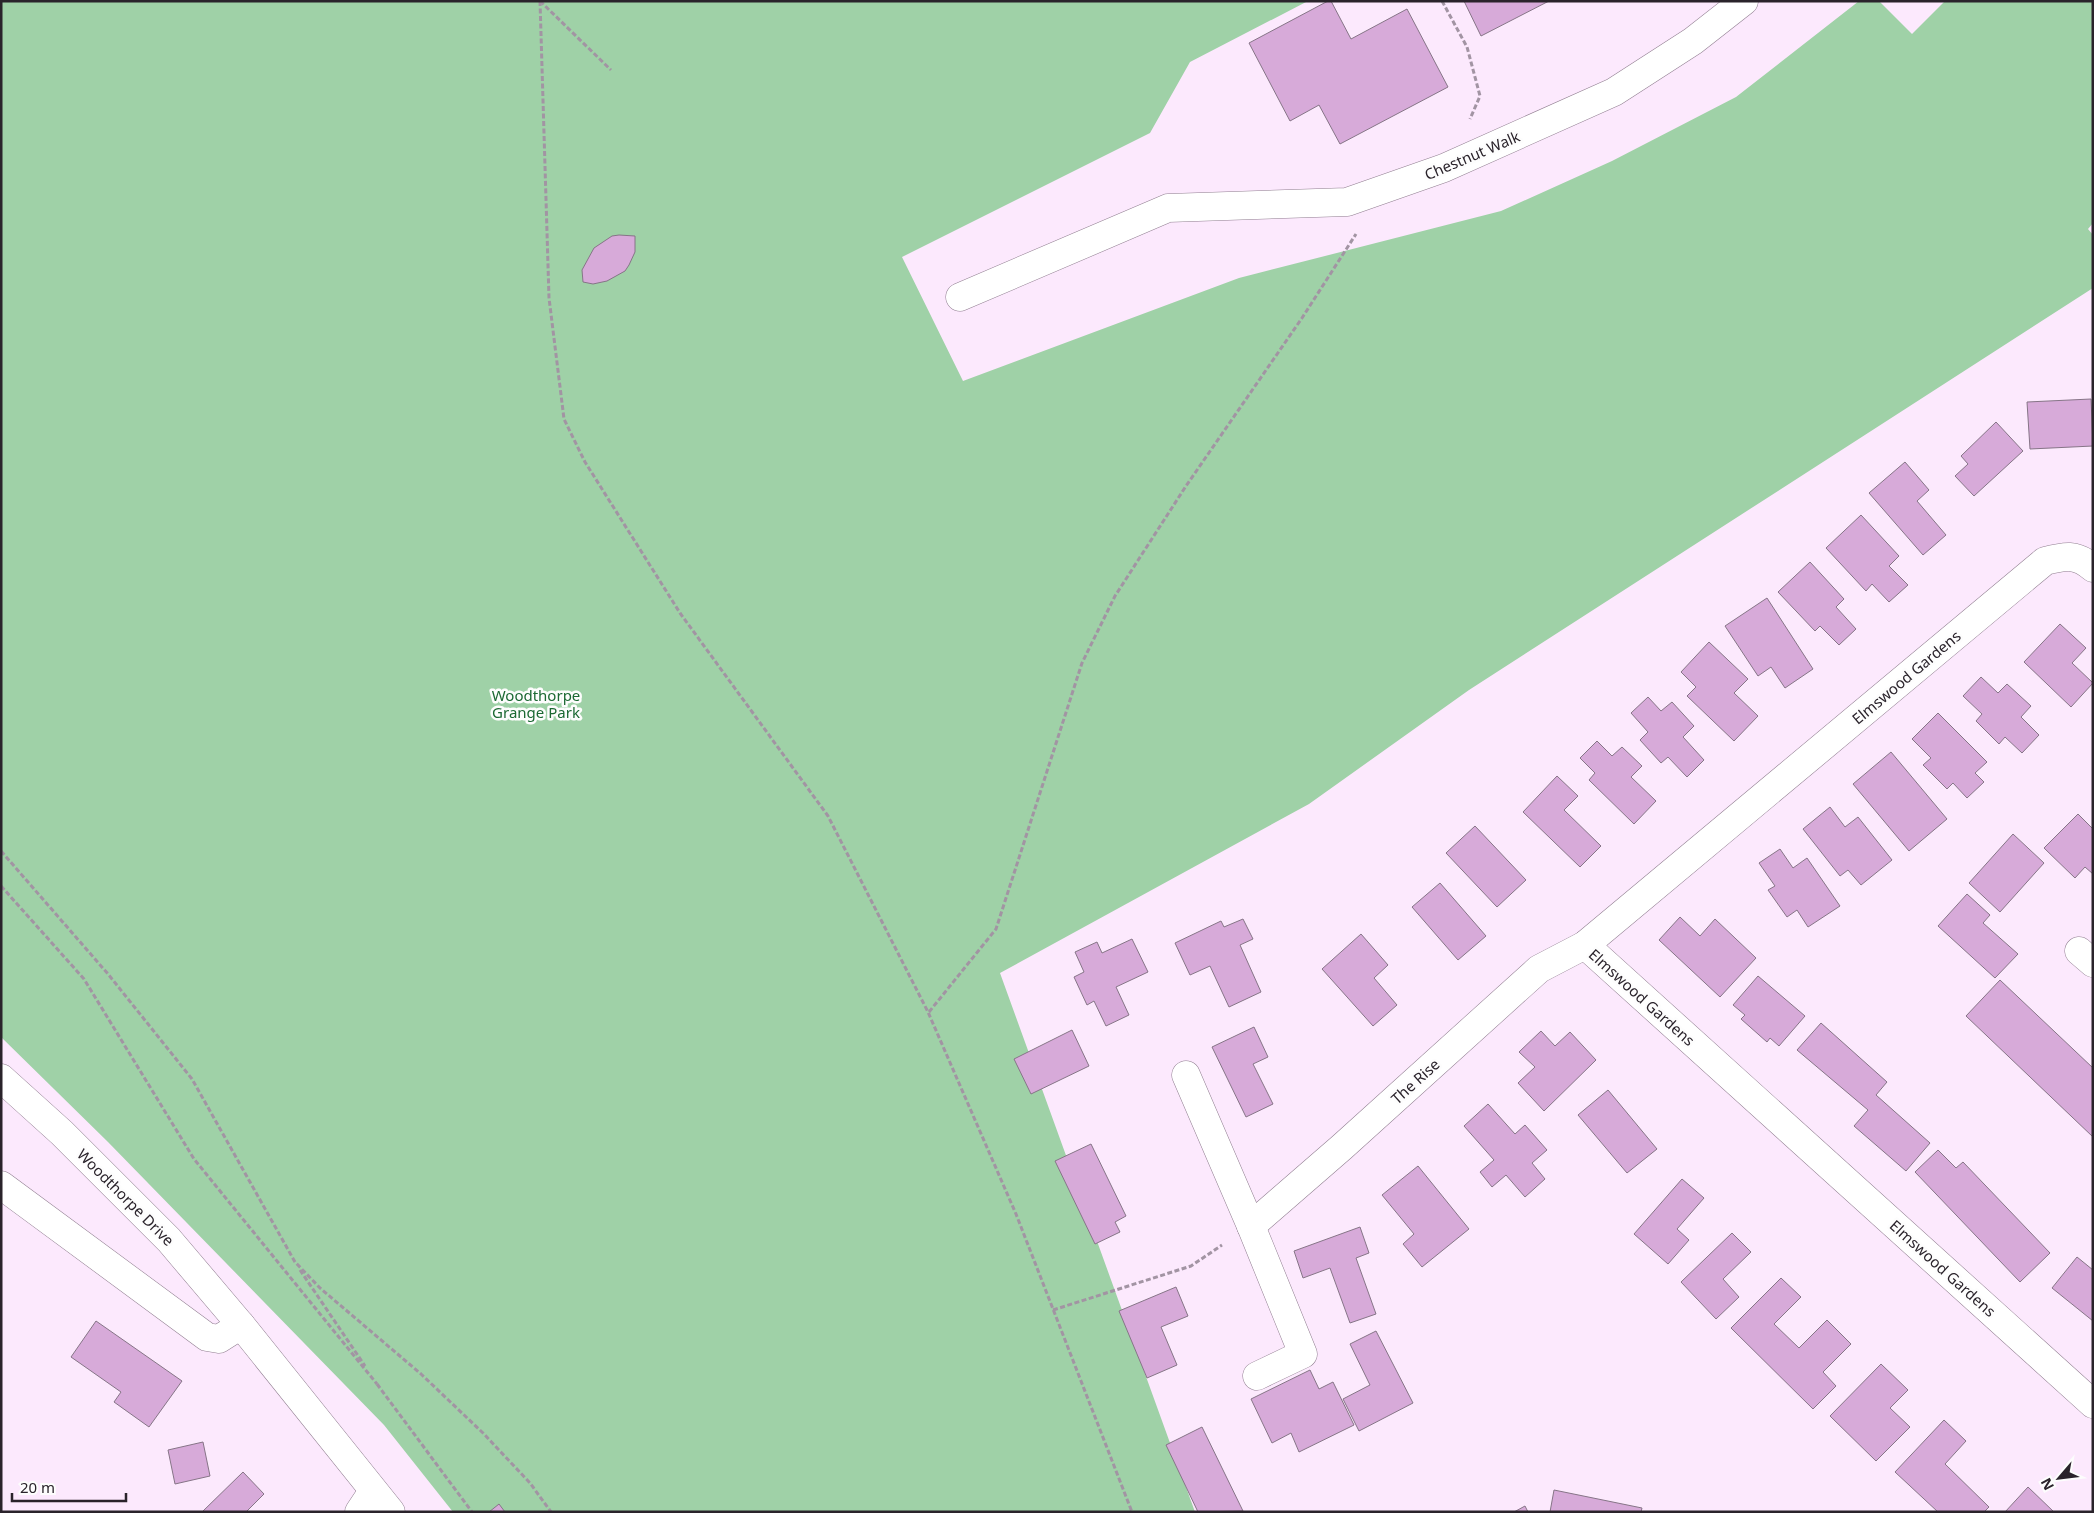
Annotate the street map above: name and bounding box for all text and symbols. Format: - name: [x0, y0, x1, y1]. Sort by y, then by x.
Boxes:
- street label: Chestnut Walk: [1421, 126, 1523, 184]
- street label: Elmswood Gardens: [1848, 626, 1964, 728]
- park label: Woodthorpe Grange Park: [492, 685, 580, 722]
- street label: Elmswood Gardens: [1585, 944, 1699, 1050]
- street label: The Rise: [1386, 1054, 1444, 1108]
- street label: Woodthorpe Drive: [73, 1144, 179, 1250]
- street label: Elmswood Gardens: [1886, 1215, 2000, 1321]
- north arrow: [2034, 1453, 2084, 1503]
- scale bar: [12, 1470, 126, 1502]
- text: N: [2036, 1475, 2058, 1494]
- text: 20 m: [20, 1477, 55, 1497]

